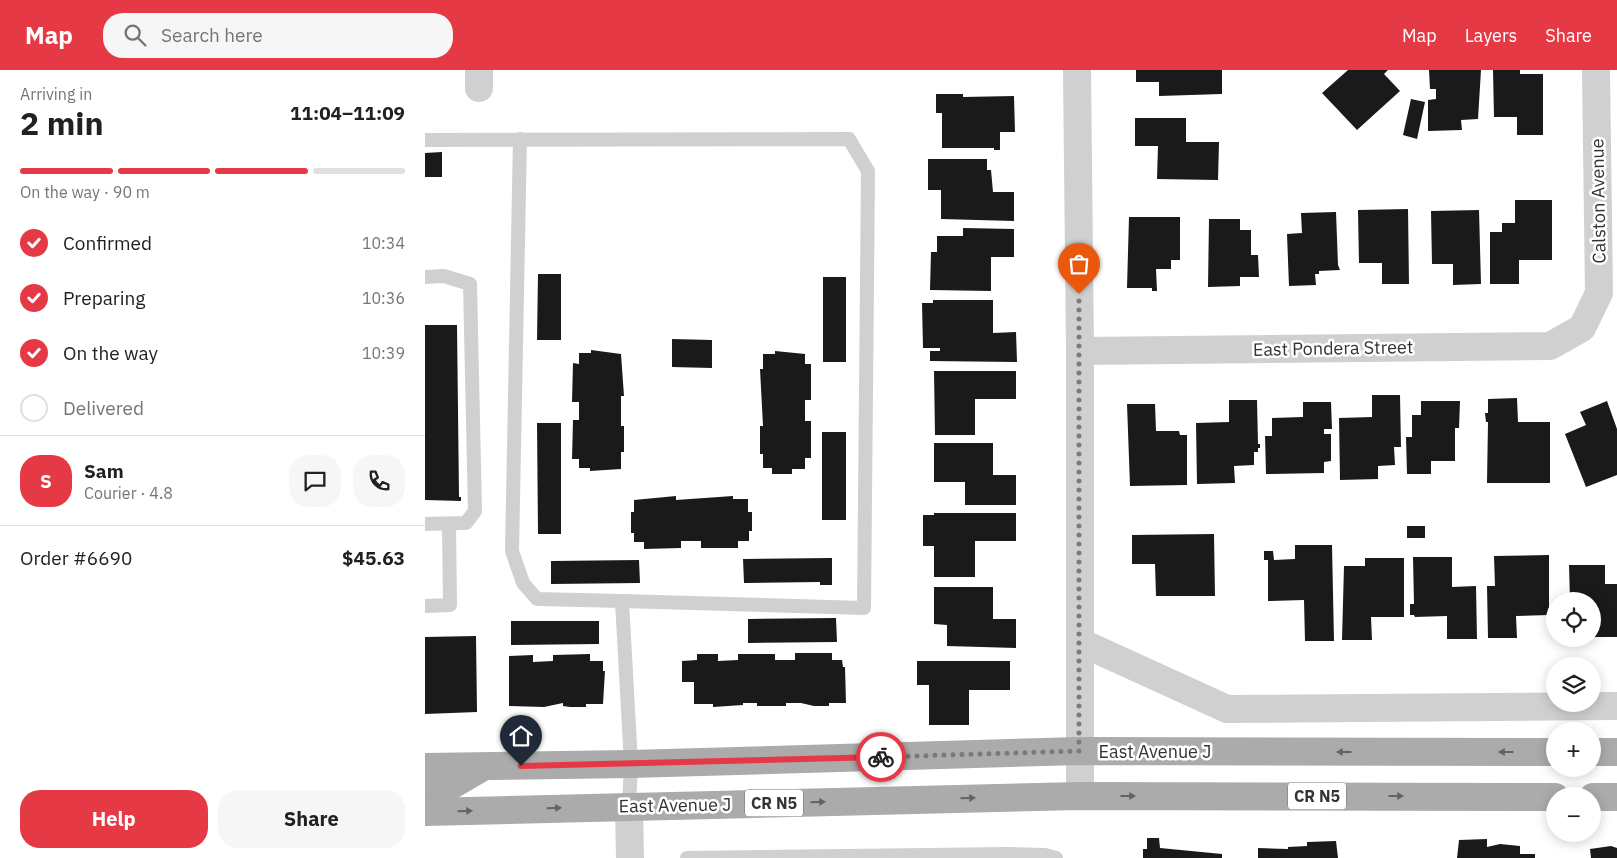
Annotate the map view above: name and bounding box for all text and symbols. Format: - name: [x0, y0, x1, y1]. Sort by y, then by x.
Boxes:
- search box: [103, 13, 453, 58]
- text: Map: [25, 19, 73, 51]
- icon: search: [121, 21, 149, 49]
- text: Search here: [161, 23, 263, 47]
- text: Map: [1402, 24, 1437, 47]
- text: Layers: [1465, 24, 1517, 47]
- text: Share: [1545, 24, 1592, 47]
- text: Arriving in: [20, 84, 92, 104]
- text: 11:04–11:09: [290, 101, 405, 125]
- text: 2 min: [20, 102, 104, 144]
- street label: Calston Avenue: [1585, 138, 1611, 264]
- text: On the way · 90 m: [20, 182, 150, 202]
- icon: check: [20, 229, 48, 257]
- text: Confirmed: [63, 231, 152, 255]
- text: 10:34: [362, 233, 405, 253]
- pin: [1058, 243, 1100, 294]
- icon: bag: [1065, 250, 1093, 278]
- icon: check: [20, 284, 48, 312]
- text: Preparing: [63, 286, 145, 310]
- text: 10:36: [362, 288, 405, 308]
- street label: East Pondera Street: [1253, 335, 1413, 361]
- icon: check: [20, 339, 48, 367]
- text: On the way: [63, 341, 158, 365]
- text: 10:39: [362, 343, 405, 363]
- text: Delivered: [63, 396, 144, 420]
- button: chat: [289, 455, 341, 507]
- button: phone: [353, 455, 405, 507]
- text: Sam: [84, 459, 124, 483]
- text: S: [40, 469, 52, 493]
- text: Courier · 4.8: [84, 483, 173, 503]
- text: Order #6690: [20, 546, 132, 570]
- text: $45.63: [342, 546, 405, 570]
- map controls: [1546, 592, 1601, 842]
- button: locate: [1546, 592, 1601, 647]
- button: layers: [1546, 657, 1601, 712]
- pin: [500, 715, 542, 766]
- icon: home: [507, 722, 535, 750]
- button: +: [1546, 722, 1601, 777]
- courier: [856, 732, 906, 782]
- street label: East Avenue J: [1099, 740, 1211, 763]
- icon: bike: [867, 743, 895, 771]
- one-way arrow: [1336, 748, 1352, 756]
- one-way arrow: [1498, 748, 1514, 756]
- road number: CR N5: [1288, 782, 1346, 809]
- button: −: [1546, 787, 1601, 842]
- button: Help: [20, 790, 208, 848]
- button: Share: [218, 790, 405, 848]
- road number: CR N5: [745, 790, 803, 816]
- one-way arrow: [1121, 792, 1137, 800]
- one-way arrow: [1388, 792, 1404, 800]
- street label: East Avenue J: [618, 793, 732, 817]
- one-way arrow: [960, 794, 976, 802]
- one-way arrow: [810, 798, 826, 806]
- one-way arrow: [547, 804, 563, 812]
- one-way arrow: [458, 807, 474, 815]

